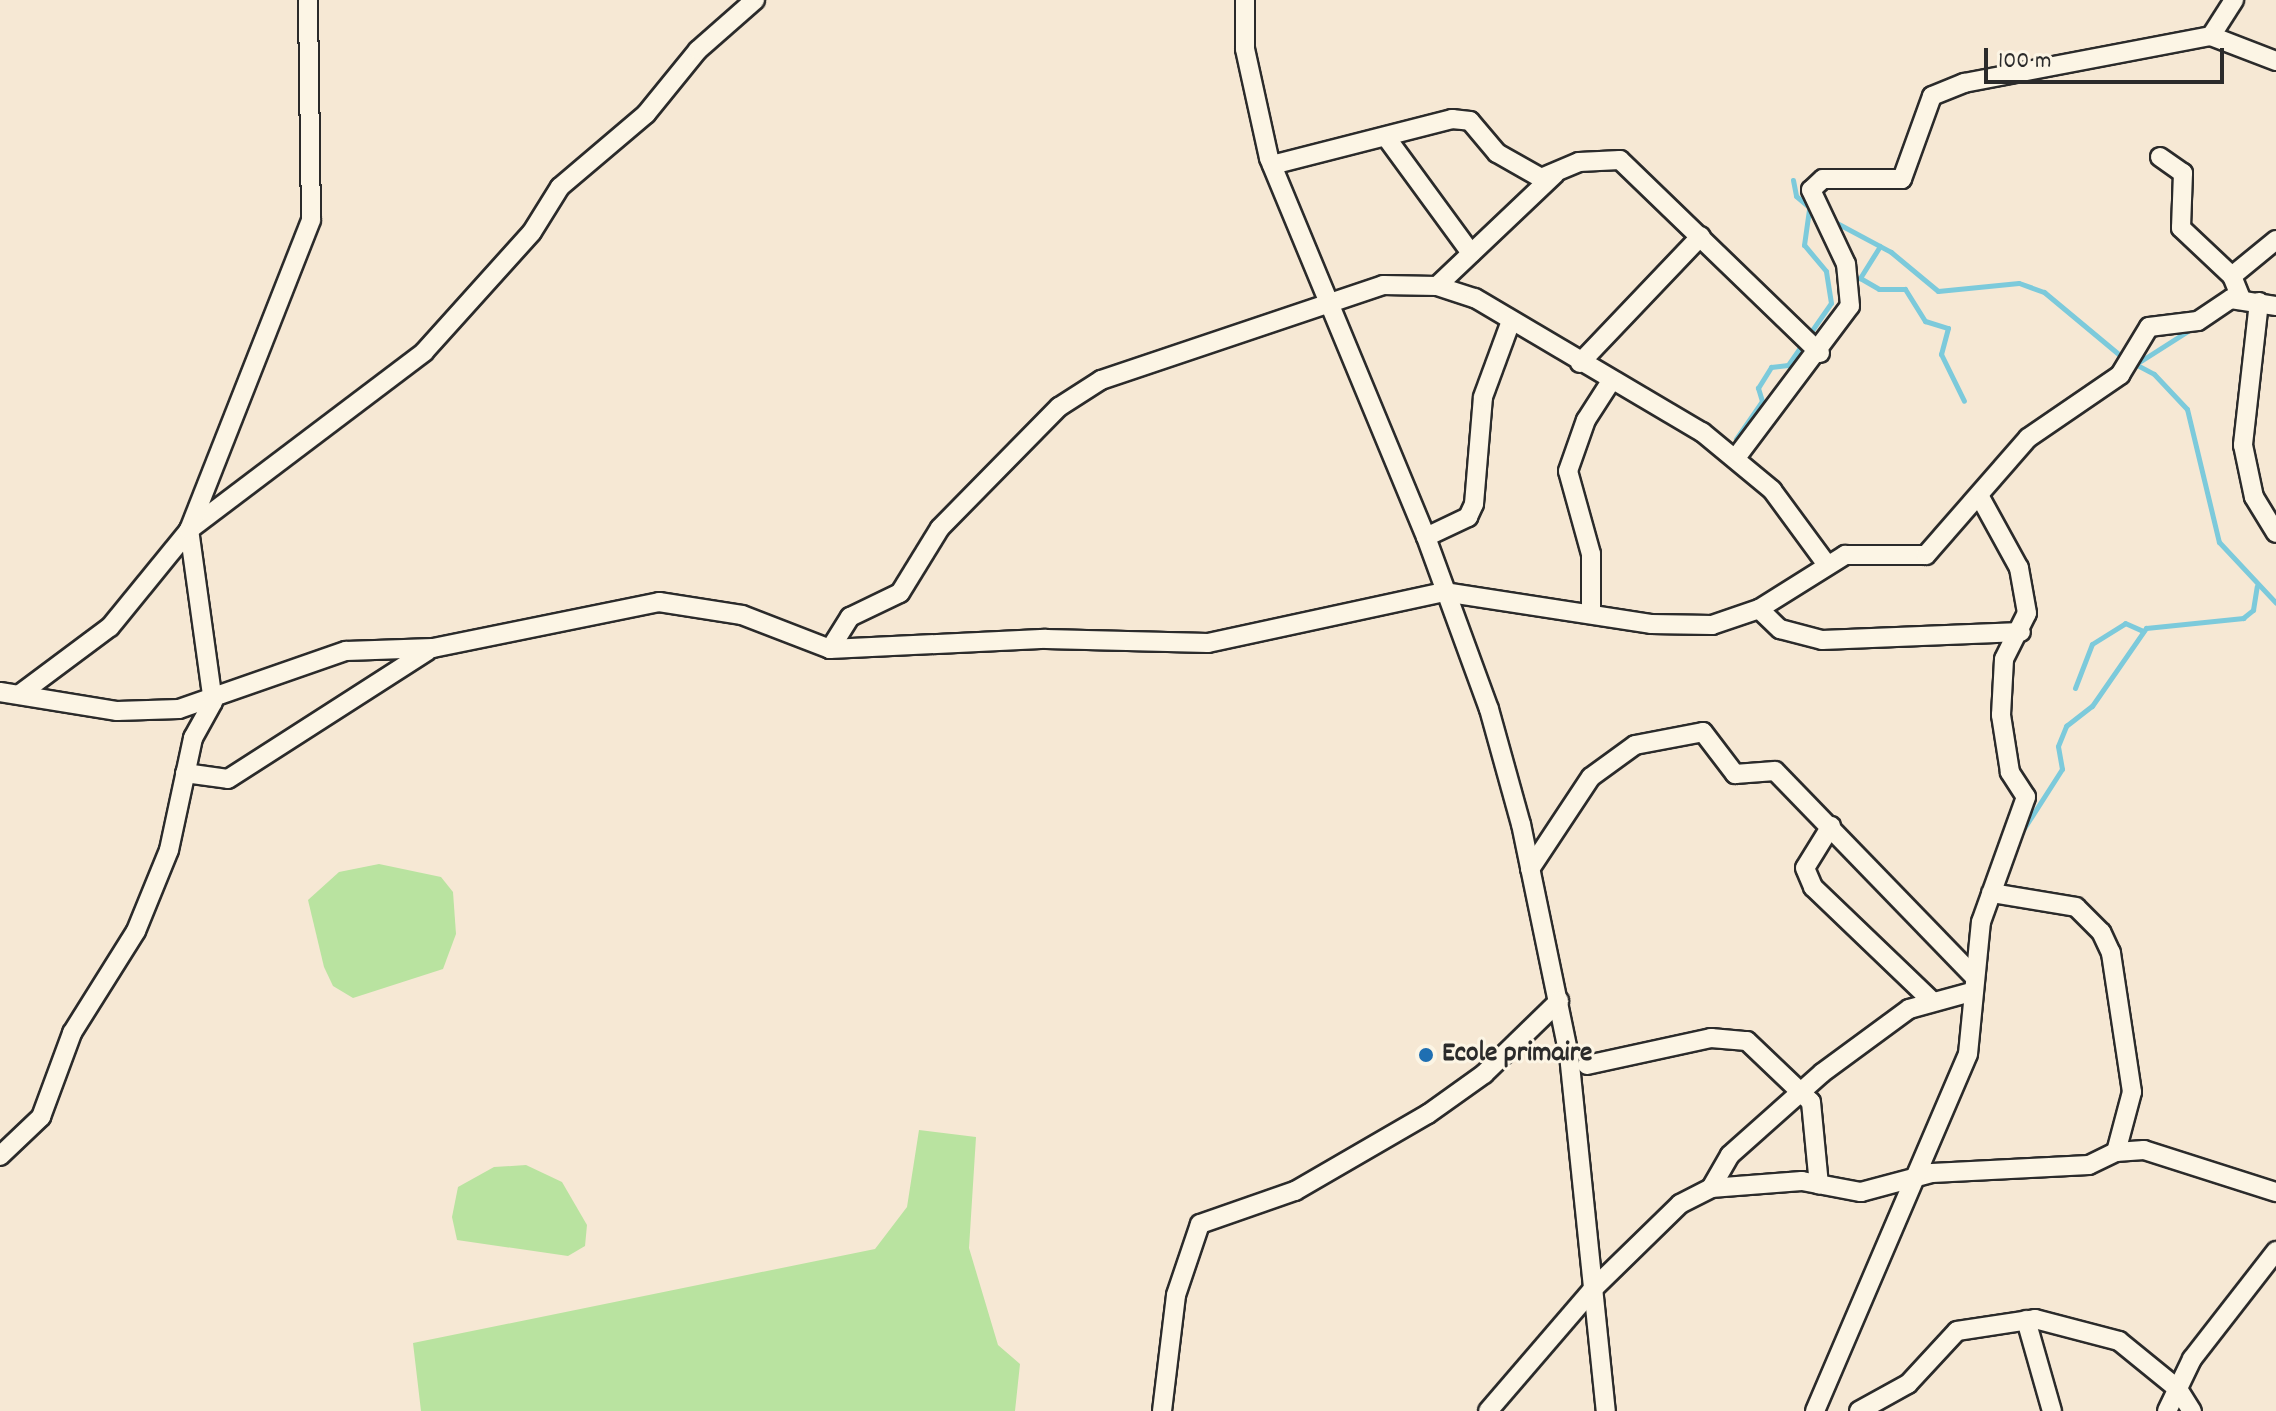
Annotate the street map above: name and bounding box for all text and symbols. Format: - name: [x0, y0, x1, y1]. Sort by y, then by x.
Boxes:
- scale bar: [1988, 32, 2228, 82]
- text: 100 m: [1998, 45, 2051, 79]
- place label: Ecole primaire: [1442, 1038, 1592, 1072]
- marker: Ecole primaire: [1417, 1046, 1435, 1064]

